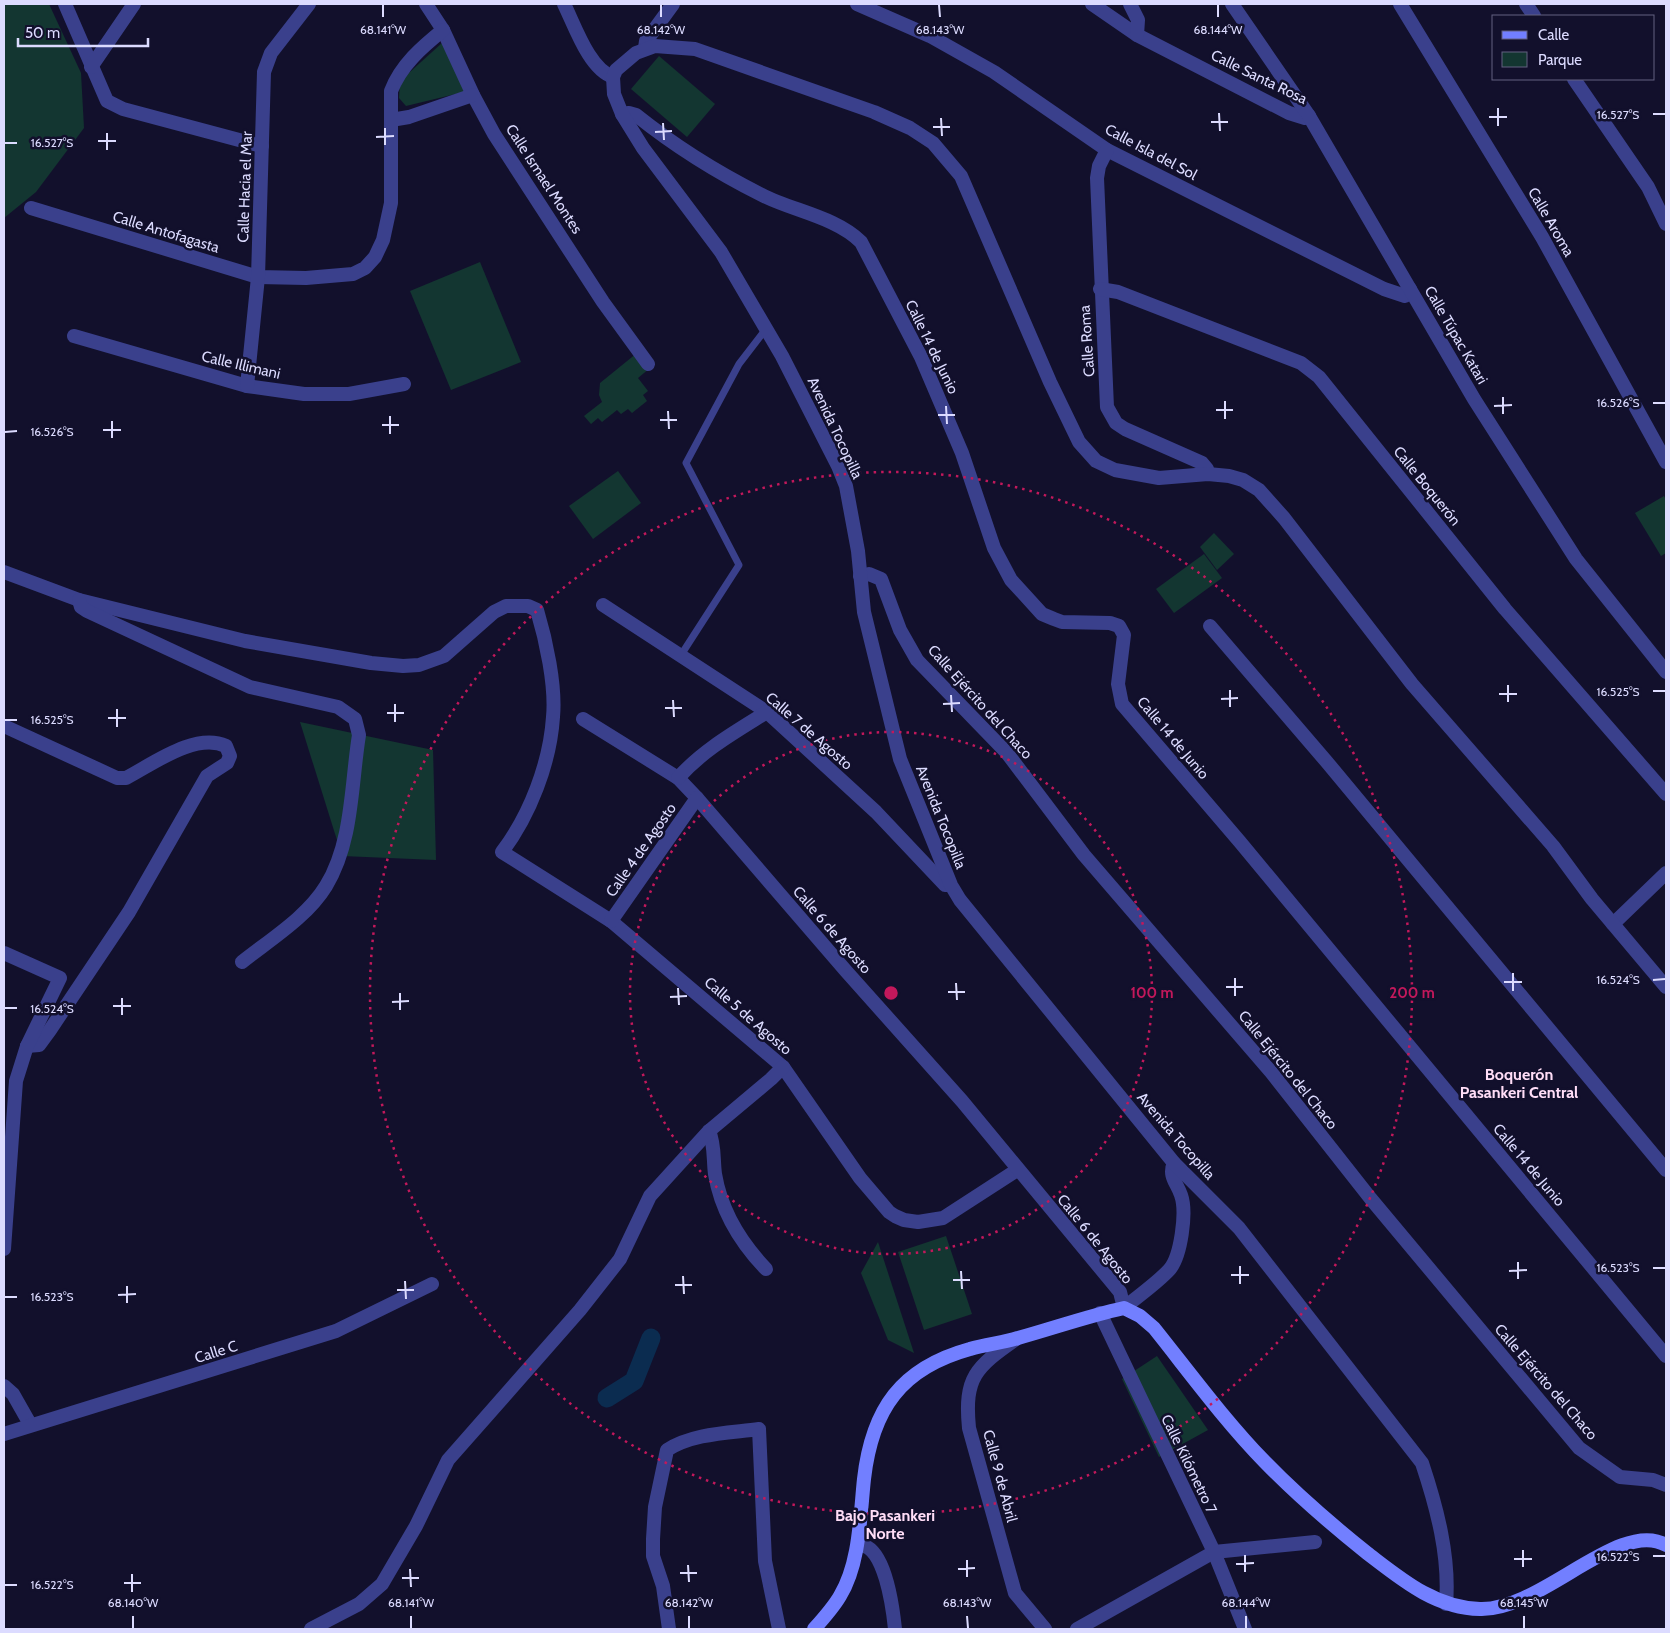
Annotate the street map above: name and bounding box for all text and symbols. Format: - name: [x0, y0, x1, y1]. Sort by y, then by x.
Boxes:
- scale bar: [18, 15, 148, 47]
- legend: [1492, 15, 1655, 80]
- text: 68.141°W: [360, 22, 407, 37]
- text: 68.142°W: [637, 22, 686, 37]
- text: 68.143°W: [916, 22, 965, 37]
- text: 68.144°W: [1194, 22, 1243, 37]
- text: 50 m: [25, 24, 60, 42]
- text: Calle: [1538, 26, 1569, 44]
- street label: Calle Santa Rosa: [1208, 46, 1311, 108]
- text: Parque: [1538, 51, 1582, 69]
- text: 16.527°S: [1597, 107, 1639, 122]
- street label: Calle Isla del Sol: [1102, 120, 1201, 184]
- street label: Calle Ismael Montes: [502, 121, 586, 237]
- street label: Calle Hacia el Mar: [234, 131, 256, 243]
- text: 16.527°S: [31, 135, 73, 150]
- street label: Calle Aroma: [1524, 184, 1578, 260]
- street label: Calle Antofagasta: [111, 207, 222, 257]
- street label: Calle Túpac Katari: [1421, 283, 1491, 387]
- street label: Calle 14 de Junio: [902, 297, 962, 397]
- street label: Calle Roma: [1075, 304, 1098, 377]
- street label: Calle Illimani: [200, 347, 282, 383]
- street label: Avenida Tocopilla: [804, 374, 867, 482]
- text: 16.526°S: [1596, 395, 1640, 410]
- text: 16.526°S: [30, 424, 74, 439]
- street label: Calle Boquerón: [1390, 443, 1464, 529]
- street label: Calle Ejército del Chaco: [924, 641, 1036, 763]
- text: 16.525°S: [1597, 684, 1640, 699]
- street label: Calle 7 de Agosto: [762, 688, 856, 774]
- street label: Calle 14 de Junio: [1133, 693, 1213, 783]
- text: 16.525°S: [31, 712, 74, 727]
- street label: Avenida Tocopilla: [912, 763, 970, 872]
- street label: Calle 4 de Agosto: [602, 800, 680, 900]
- street label: Calle 6 de Agosto: [789, 883, 875, 977]
- text: 16.524°S: [1596, 972, 1640, 987]
- street label: Calle 5 de Agosto: [701, 973, 795, 1059]
- centre of rings: [882, 984, 900, 1002]
- text: 100 m: [1130, 984, 1174, 1002]
- text: 200 m: [1389, 984, 1435, 1002]
- text: 16.524°S: [30, 1001, 74, 1016]
- street label: Calle Ejército del Chaco: [1235, 1007, 1341, 1133]
- district label: Boquerón Pasankeri Central: [1460, 1065, 1578, 1102]
- street label: Avenida Tocopilla: [1133, 1089, 1219, 1184]
- street label: Calle 14 de Junio: [1489, 1120, 1569, 1210]
- street label: Calle 6 de Agosto: [1053, 1191, 1137, 1287]
- text: 16.523°S: [1597, 1260, 1640, 1275]
- text: 16.523°S: [31, 1289, 74, 1304]
- street label: Calle Ejército del Chaco: [1491, 1320, 1601, 1444]
- street label: Calle C: [192, 1337, 240, 1367]
- street label: Calle Kilómetro 7: [1157, 1412, 1221, 1517]
- street label: Calle 9 de Abril: [979, 1428, 1021, 1525]
- district label: Bajo Pasankeri Norte: [835, 1506, 935, 1543]
- text: 16.522°S: [1597, 1549, 1639, 1564]
- text: 16.522°S: [31, 1577, 73, 1592]
- text: 68.140°W: [108, 1595, 159, 1610]
- text: 68.141°W: [388, 1595, 435, 1610]
- text: 68.142°W: [665, 1595, 714, 1610]
- text: 68.143°W: [943, 1595, 992, 1610]
- text: 68.144°W: [1222, 1595, 1271, 1610]
- text: 68.145°W: [1500, 1595, 1549, 1610]

